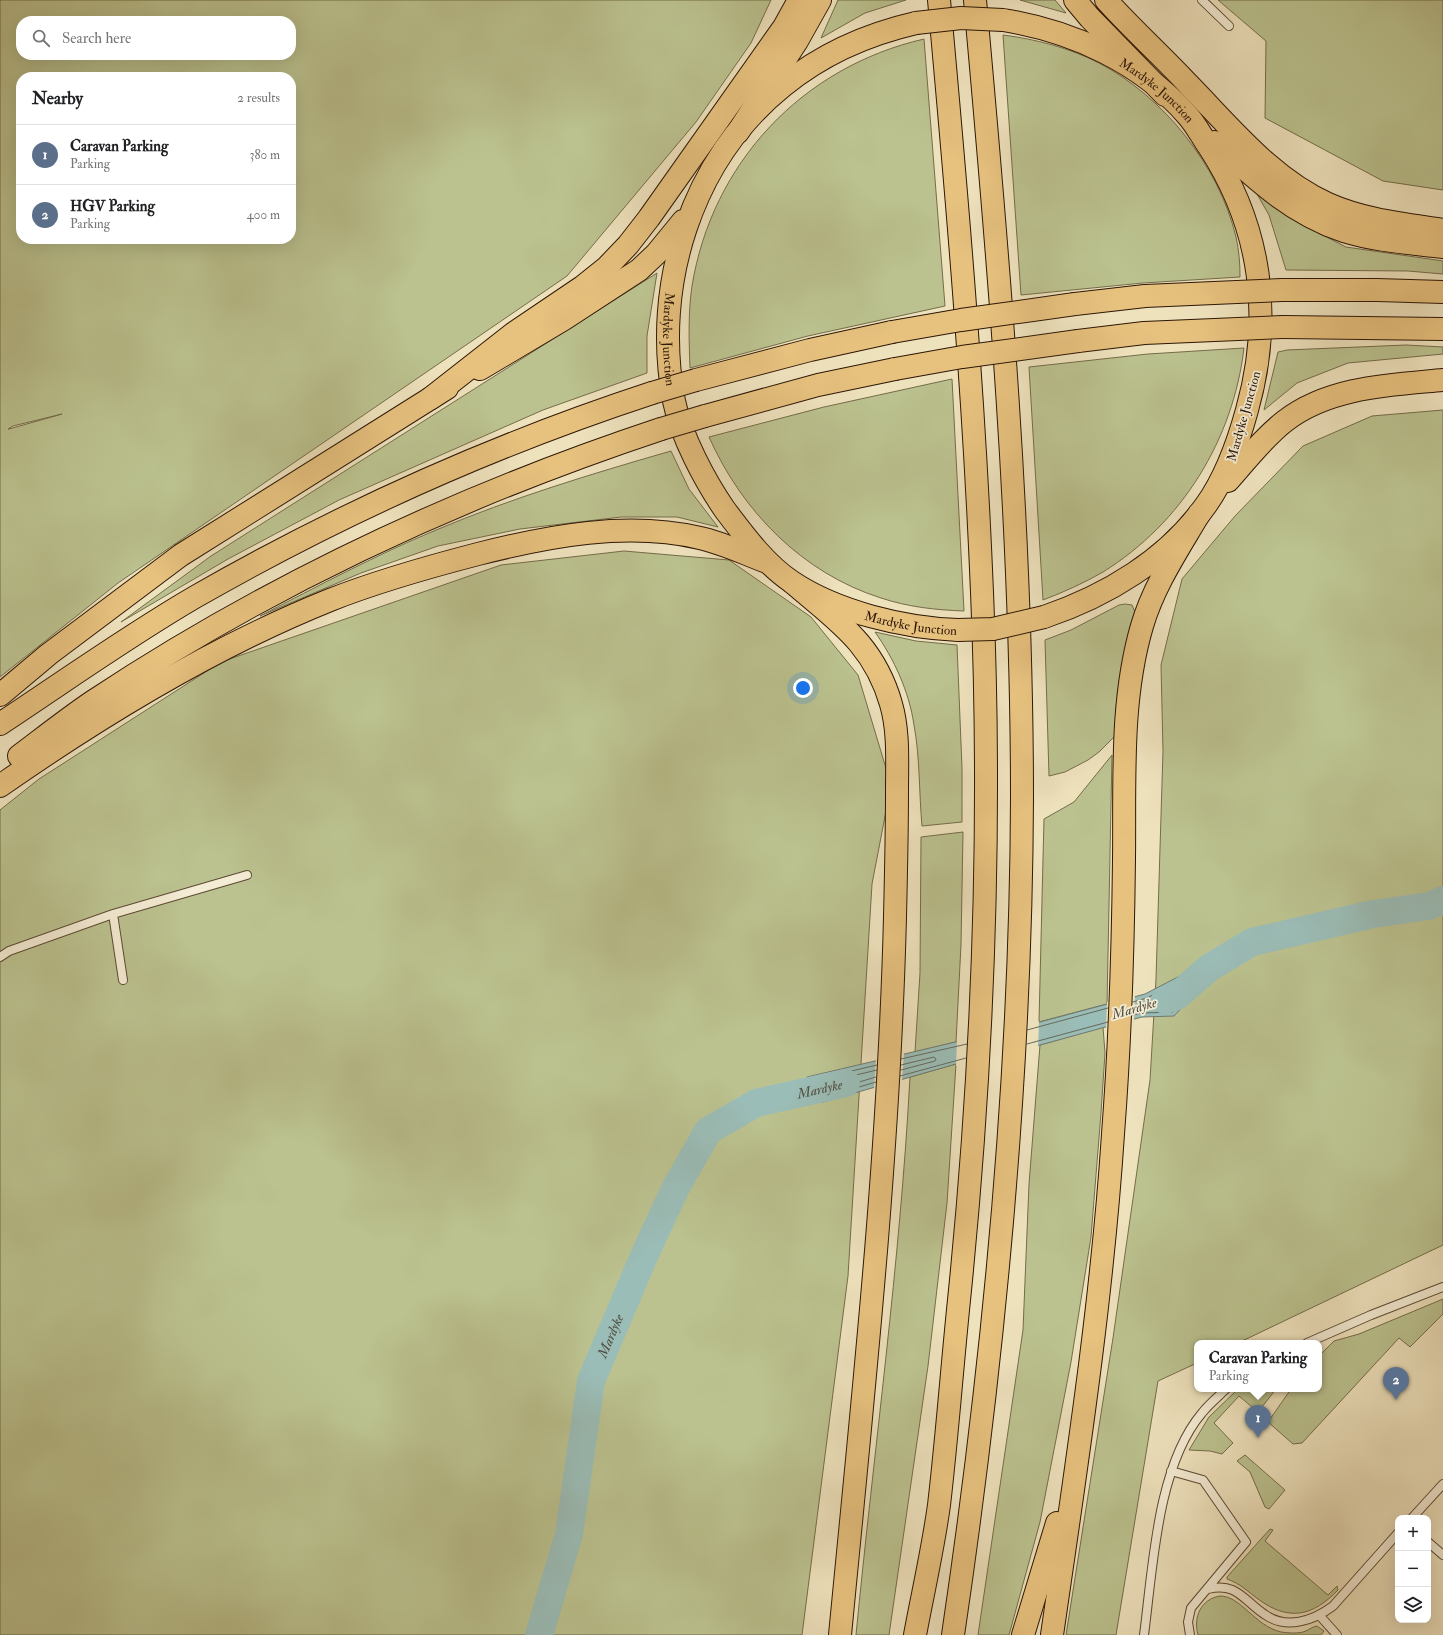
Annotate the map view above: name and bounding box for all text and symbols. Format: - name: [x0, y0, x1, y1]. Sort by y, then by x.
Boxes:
- search box: [16, 16, 296, 60]
- icon: search: [30, 27, 52, 49]
- text: Search here: [62, 29, 131, 48]
- street label: Mardyke Junction: [1116, 55, 1197, 127]
- text: Nearby: [32, 88, 83, 109]
- text: 2 results: [237, 90, 280, 106]
- text: Caravan Parking: [70, 137, 168, 156]
- text: 1: [43, 147, 47, 163]
- text: 380 m: [249, 147, 280, 163]
- text: Parking: [70, 156, 110, 172]
- text: HGV Parking: [70, 197, 155, 216]
- text: 2: [42, 207, 48, 223]
- text: 400 m: [247, 207, 280, 223]
- text: Parking: [70, 216, 110, 232]
- street label: Mardyke Junction: [658, 292, 678, 387]
- street label: Mardyke Junction: [1223, 369, 1266, 464]
- street label: Mardyke Junction: [863, 608, 958, 639]
- your location: [793, 678, 813, 698]
- water label: Mardyke: [1109, 994, 1159, 1023]
- water label: Mardyke: [794, 1076, 844, 1103]
- water label: Mardyke: [593, 1311, 628, 1361]
- popup: [1194, 1340, 1322, 1392]
- text: Caravan Parking: [1209, 1349, 1307, 1368]
- pin: 2: [1383, 1367, 1409, 1400]
- text: Parking: [1209, 1368, 1249, 1384]
- pin: 1: [1245, 1405, 1271, 1438]
- map controls: [1395, 1515, 1431, 1623]
- button: +: [1395, 1515, 1431, 1551]
- button: −: [1395, 1551, 1431, 1587]
- button: layers: [1395, 1587, 1431, 1623]

